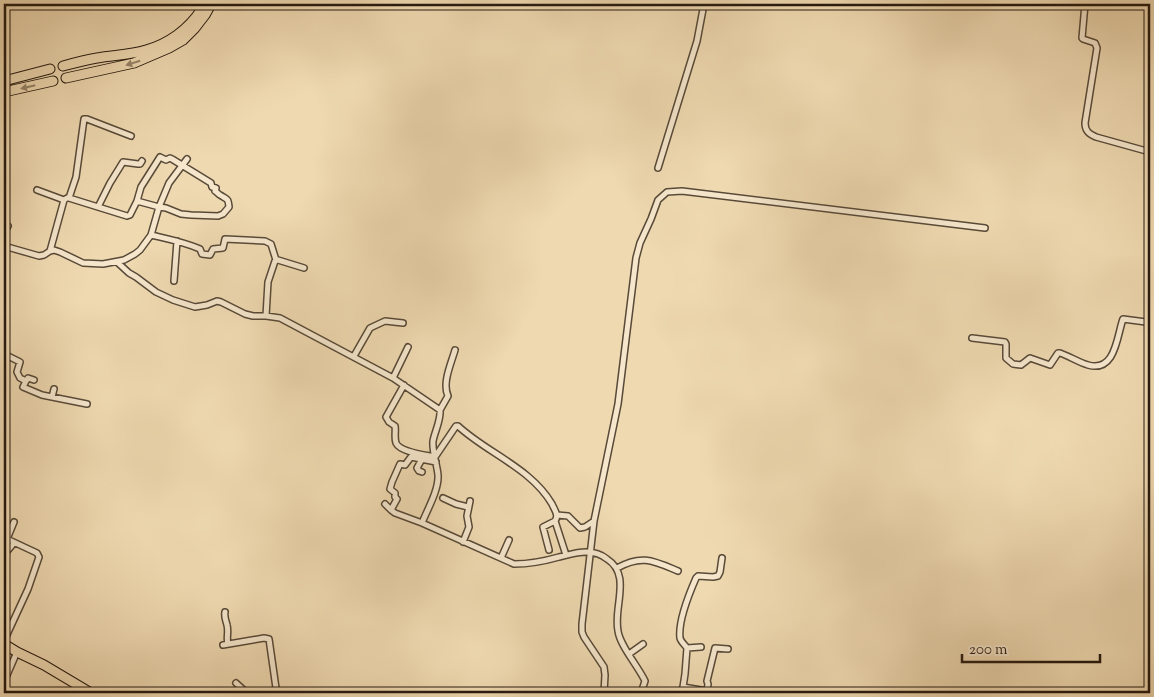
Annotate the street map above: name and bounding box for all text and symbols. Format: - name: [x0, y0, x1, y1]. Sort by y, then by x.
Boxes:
- one-way arrow: [125, 59, 140, 67]
- one-way arrow: [21, 83, 36, 91]
- scale bar: [962, 632, 1099, 664]
- text: 200 m: [969, 640, 1008, 661]

